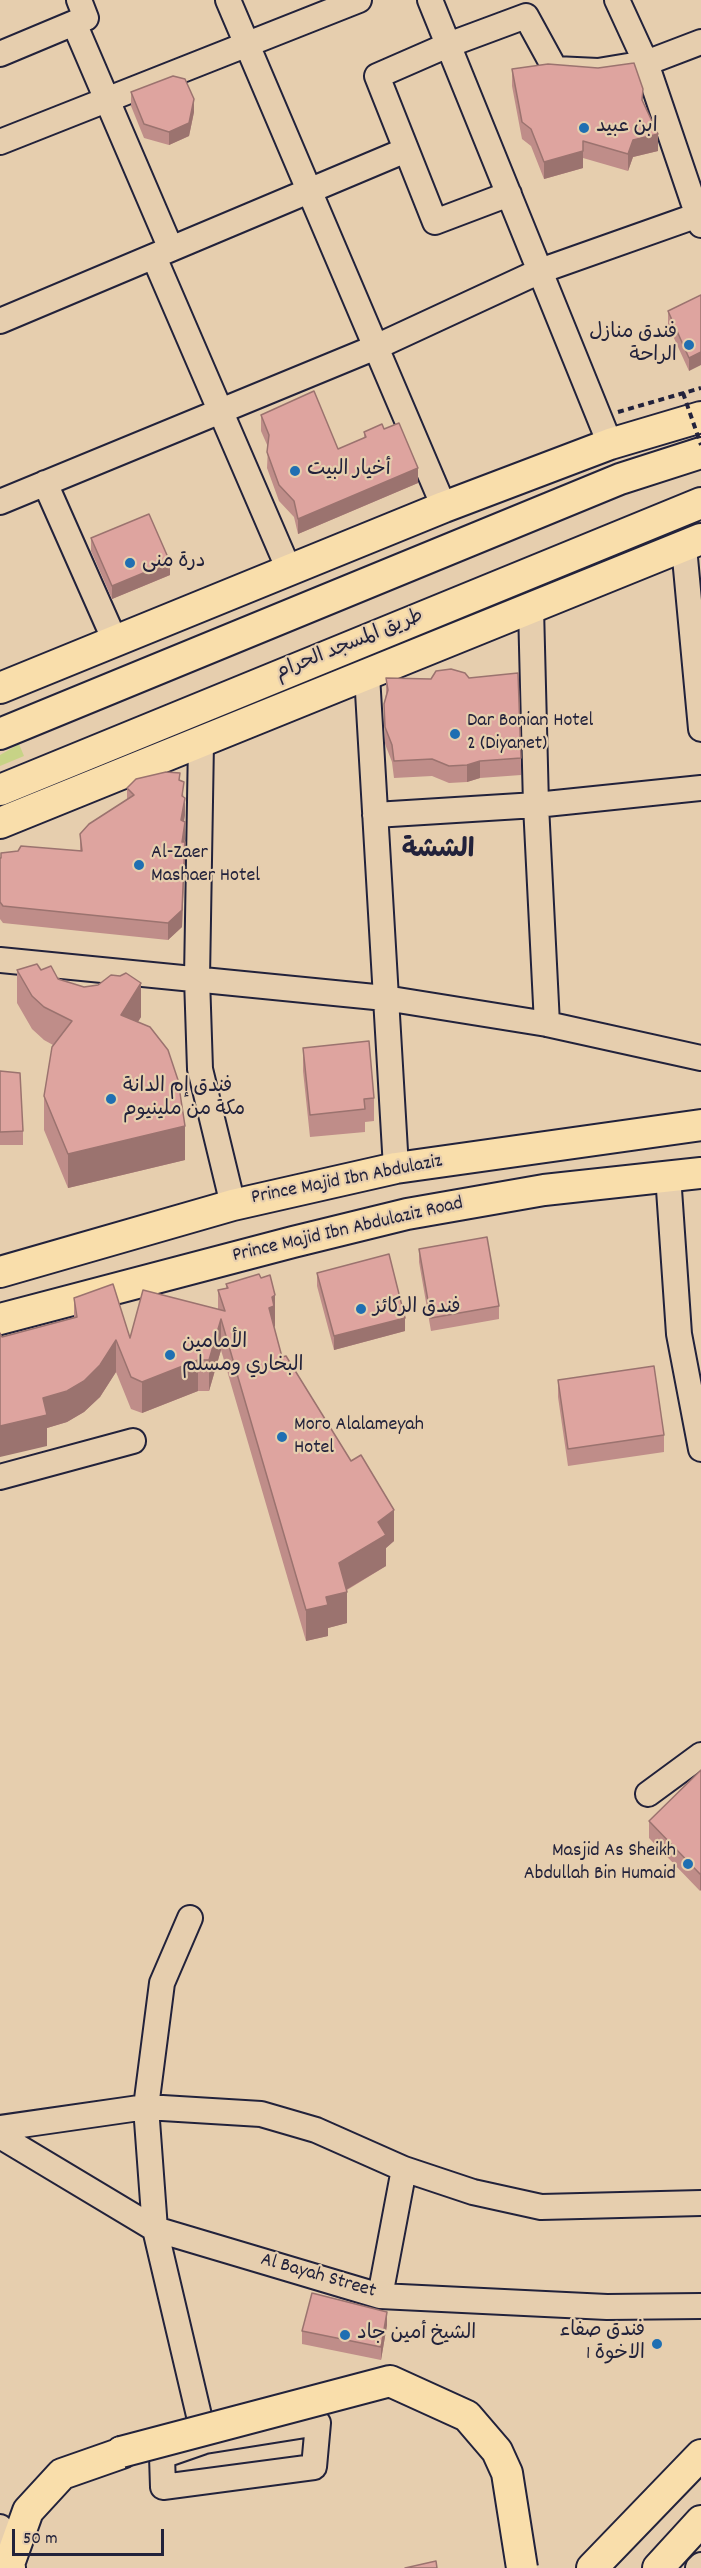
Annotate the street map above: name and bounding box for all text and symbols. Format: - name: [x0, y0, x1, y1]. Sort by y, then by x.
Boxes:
- place label: ابن عبيد: [596, 116, 658, 140]
- marker: ابن عبيد: [577, 121, 591, 135]
- place label: فندق منازل الراحة: [589, 322, 677, 369]
- marker: فندق منازل الراحة: [682, 338, 696, 352]
- place label: أخيار البيت: [307, 459, 391, 483]
- marker: أخيار البيت: [288, 464, 302, 478]
- place label: درة منى: [142, 551, 206, 575]
- marker: درة منى: [123, 556, 137, 570]
- street label: طريق المسجد الحرام: [273, 605, 427, 687]
- place label: Dar Bonian Hotel 2 (Diyanet): [467, 710, 593, 757]
- marker: Dar Bonian Hotel 2 (Diyanet): [448, 727, 462, 741]
- district label: الششة: [402, 836, 474, 868]
- place label: Al-Zaer Mashaer Hotel: [151, 842, 260, 889]
- marker: Al-Zaer Mashaer Hotel: [132, 858, 146, 872]
- place label: فندق إم الدانة مكة من ملينيوم: [123, 1076, 245, 1123]
- marker: فندق إم الدانة مكة من ملينيوم: [104, 1092, 118, 1106]
- street label: Prince Majid Ibn Abdulaziz: [249, 1151, 445, 1211]
- street label: Prince Majid Ibn Abdulaziz Road: [230, 1193, 466, 1269]
- place label: فندق الركائز: [373, 1297, 461, 1321]
- marker: فندق الركائز: [354, 1302, 368, 1316]
- place label: الأمامين البخاري ومسلم: [182, 1332, 303, 1379]
- marker: الأمامين البخاري ومسلم: [163, 1348, 177, 1362]
- place label: Moro Alalameyah Hotel: [294, 1414, 424, 1461]
- marker: Moro Alalameyah Hotel: [275, 1430, 289, 1444]
- place label: Masjid As Sheikh Abdullah Bin Humaid: [524, 1840, 676, 1887]
- marker: Masjid As Sheikh Abdullah Bin Humaid: [681, 1857, 695, 1871]
- street label: Al Bayah Street: [258, 2249, 378, 2305]
- place label: فندق صفاء الاخوة 1: [560, 2320, 645, 2367]
- place label: الشيخ أمين جاد: [357, 2323, 476, 2347]
- marker: الشيخ أمين جاد: [338, 2328, 352, 2342]
- marker: فندق صفاء الاخوة 1: [650, 2337, 664, 2351]
- scale bar: [15, 2517, 166, 2555]
- text: 50 m: [23, 2527, 58, 2552]

